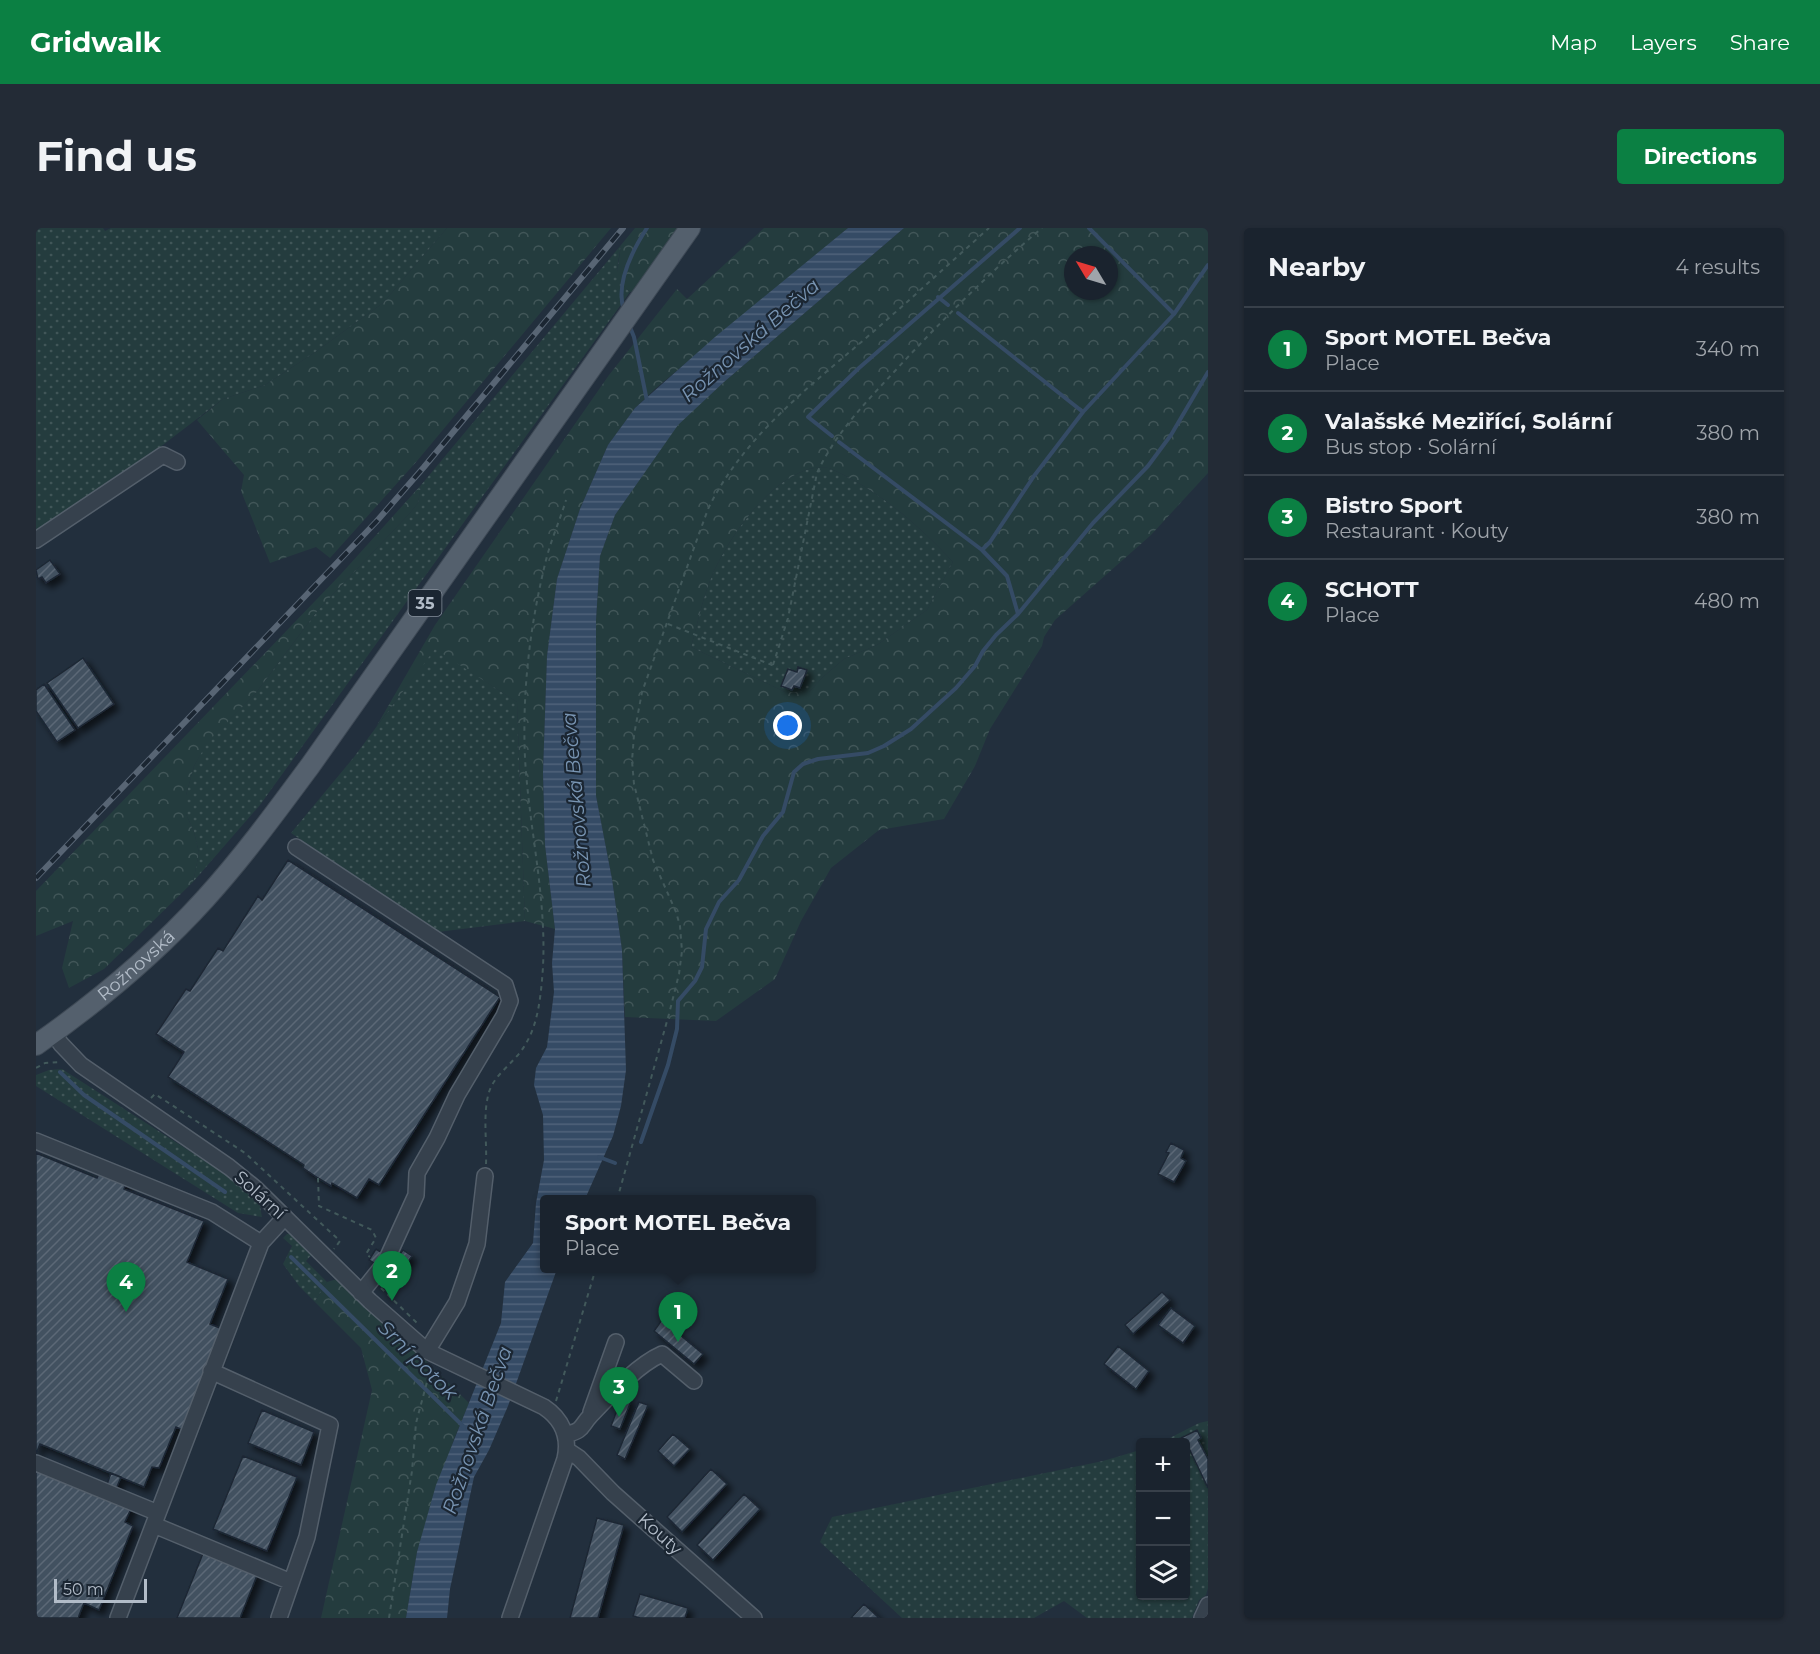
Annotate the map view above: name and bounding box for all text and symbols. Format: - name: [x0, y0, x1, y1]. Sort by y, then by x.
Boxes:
- text: Gridwalk: [30, 25, 161, 59]
- text: Map: [1550, 30, 1597, 55]
- text: Layers: [1630, 30, 1697, 55]
- text: Share: [1730, 30, 1790, 55]
- button: Directions: [1617, 129, 1784, 184]
- text: Find us: [36, 130, 197, 182]
- north arrow: [1064, 246, 1118, 300]
- text: Nearby: [1268, 251, 1365, 283]
- text: 4 results: [1675, 255, 1760, 279]
- water label: Rožnovská Bečva: [676, 273, 824, 407]
- text: Sport MOTEL Bečva: [1325, 324, 1551, 351]
- text: 1: [1284, 337, 1291, 361]
- text: 340 m: [1696, 337, 1760, 361]
- text: Place: [1325, 351, 1380, 375]
- text: Valašské Meziřící, Solární: [1325, 408, 1612, 435]
- text: 2: [1282, 421, 1293, 445]
- text: 380 m: [1696, 421, 1760, 445]
- text: Bus stop · Solární: [1325, 435, 1496, 459]
- text: Bistro Sport: [1325, 492, 1463, 519]
- text: 3: [1282, 505, 1293, 529]
- text: 380 m: [1696, 505, 1760, 529]
- text: Restaurant · Kouty: [1325, 519, 1508, 543]
- text: SCHOTT: [1325, 576, 1419, 603]
- text: 4: [1281, 589, 1294, 613]
- text: 480 m: [1694, 589, 1760, 613]
- road number: 35: [408, 590, 442, 616]
- text: Place: [1325, 603, 1380, 627]
- water label: Rožnovská Bečva: [556, 711, 596, 889]
- your location: [773, 711, 802, 740]
- street label: Rožnovská: [93, 925, 180, 1006]
- street label: Solární: [230, 1166, 291, 1225]
- popup: [540, 1195, 816, 1273]
- text: Sport MOTEL Bečva: [565, 1209, 791, 1236]
- text: Place: [565, 1236, 620, 1260]
- pin: 2: [372, 1252, 412, 1301]
- pin: 4: [106, 1262, 146, 1312]
- pin: 1: [658, 1292, 698, 1342]
- water label: Srní potok: [373, 1315, 464, 1406]
- water label: Rožnovská Bečva: [437, 1343, 517, 1517]
- pin: 3: [600, 1368, 638, 1417]
- map controls: [1136, 1438, 1190, 1600]
- button: +: [1136, 1438, 1190, 1492]
- button: −: [1136, 1492, 1190, 1546]
- street label: Kouty: [633, 1508, 687, 1560]
- button: layers: [1136, 1546, 1190, 1600]
- scale bar: [54, 1576, 147, 1604]
- text: 50 m: [63, 1580, 104, 1599]

